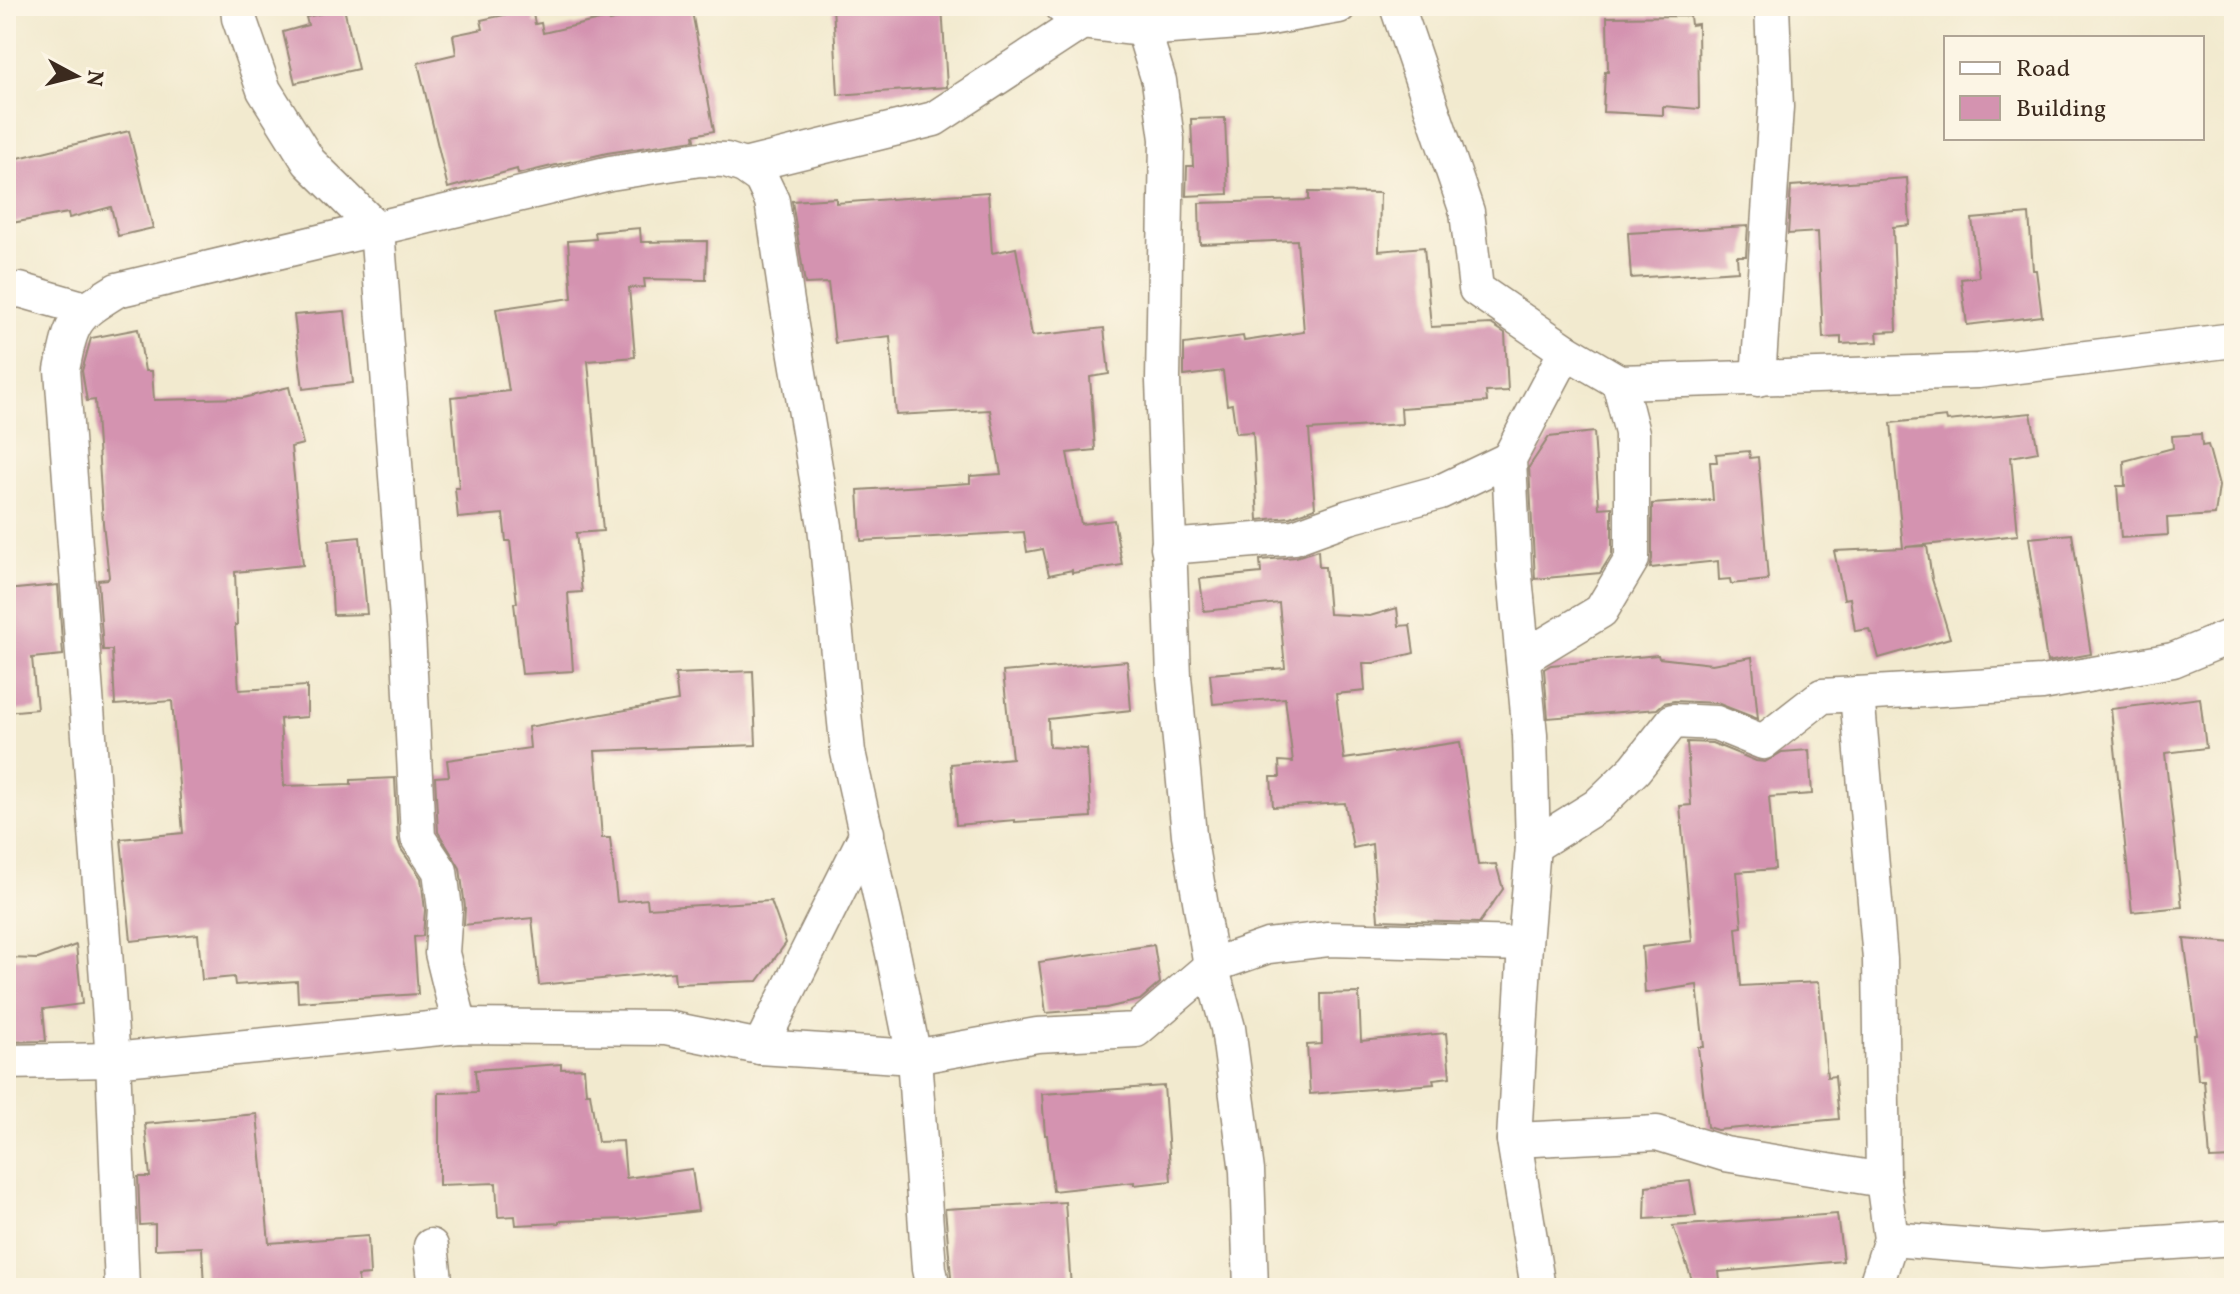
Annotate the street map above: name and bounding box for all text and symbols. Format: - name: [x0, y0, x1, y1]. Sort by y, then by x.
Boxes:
- north arrow: [36, 36, 116, 116]
- legend: [1944, 36, 2204, 140]
- text: Road: [2016, 53, 2070, 87]
- text: N: [77, 68, 110, 88]
- text: Building: [2016, 93, 2106, 127]

